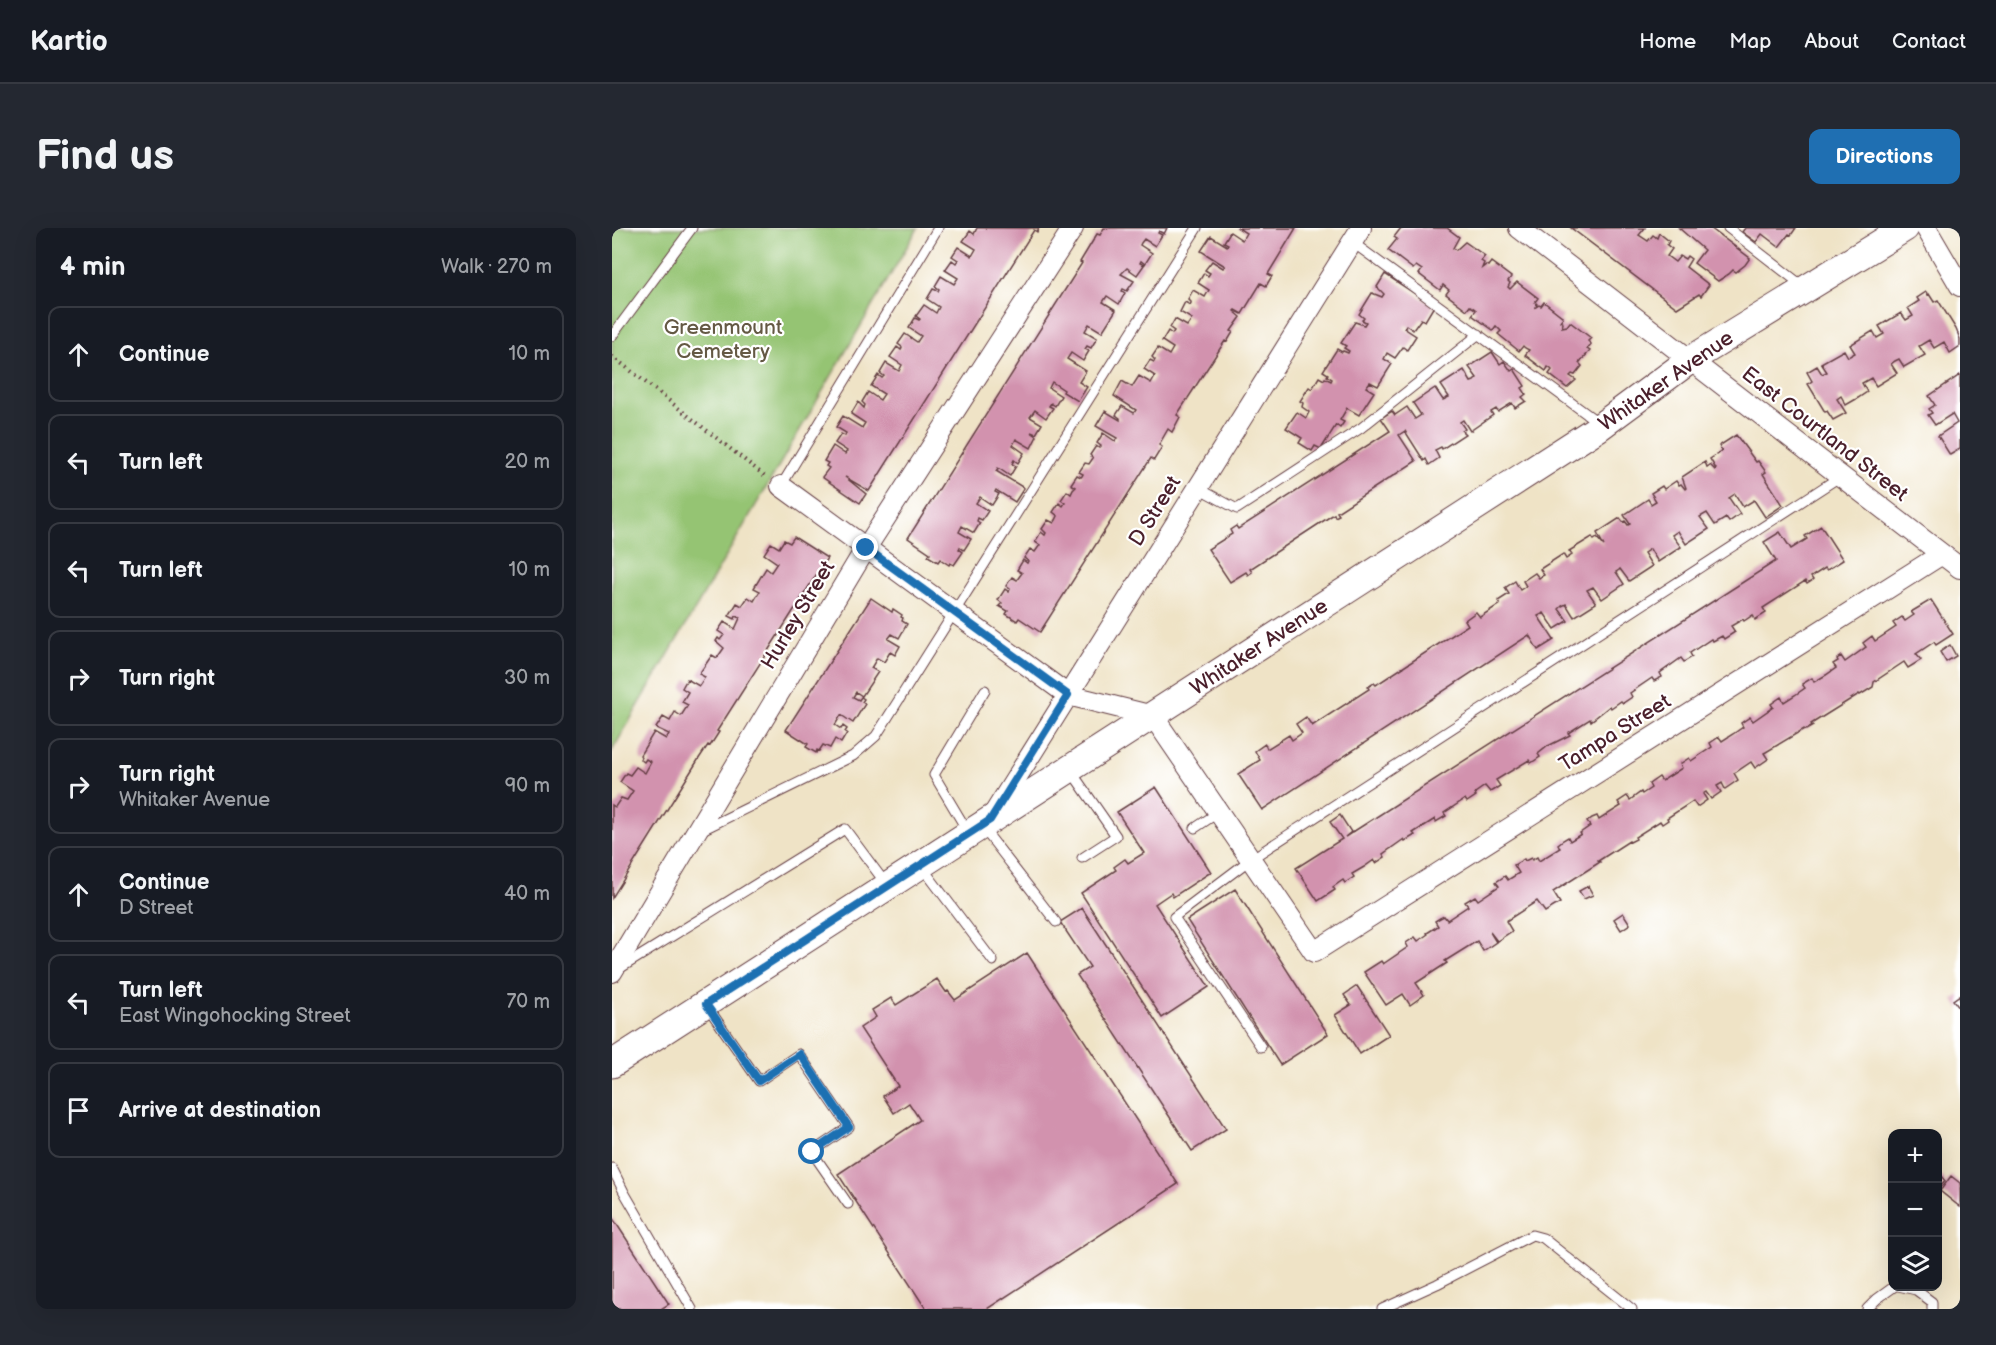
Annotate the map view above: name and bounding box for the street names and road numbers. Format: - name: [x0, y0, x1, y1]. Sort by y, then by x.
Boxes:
- street label: Whitaker Avenue: [1594, 325, 1738, 437]
- street label: East Courtland Street: [1737, 361, 1914, 507]
- street label: D Street: [1124, 471, 1187, 551]
- street label: Hurley Street: [756, 556, 841, 674]
- street label: Whitaker Avenue: [1186, 593, 1332, 701]
- street label: Tampa Street: [1555, 689, 1676, 777]

